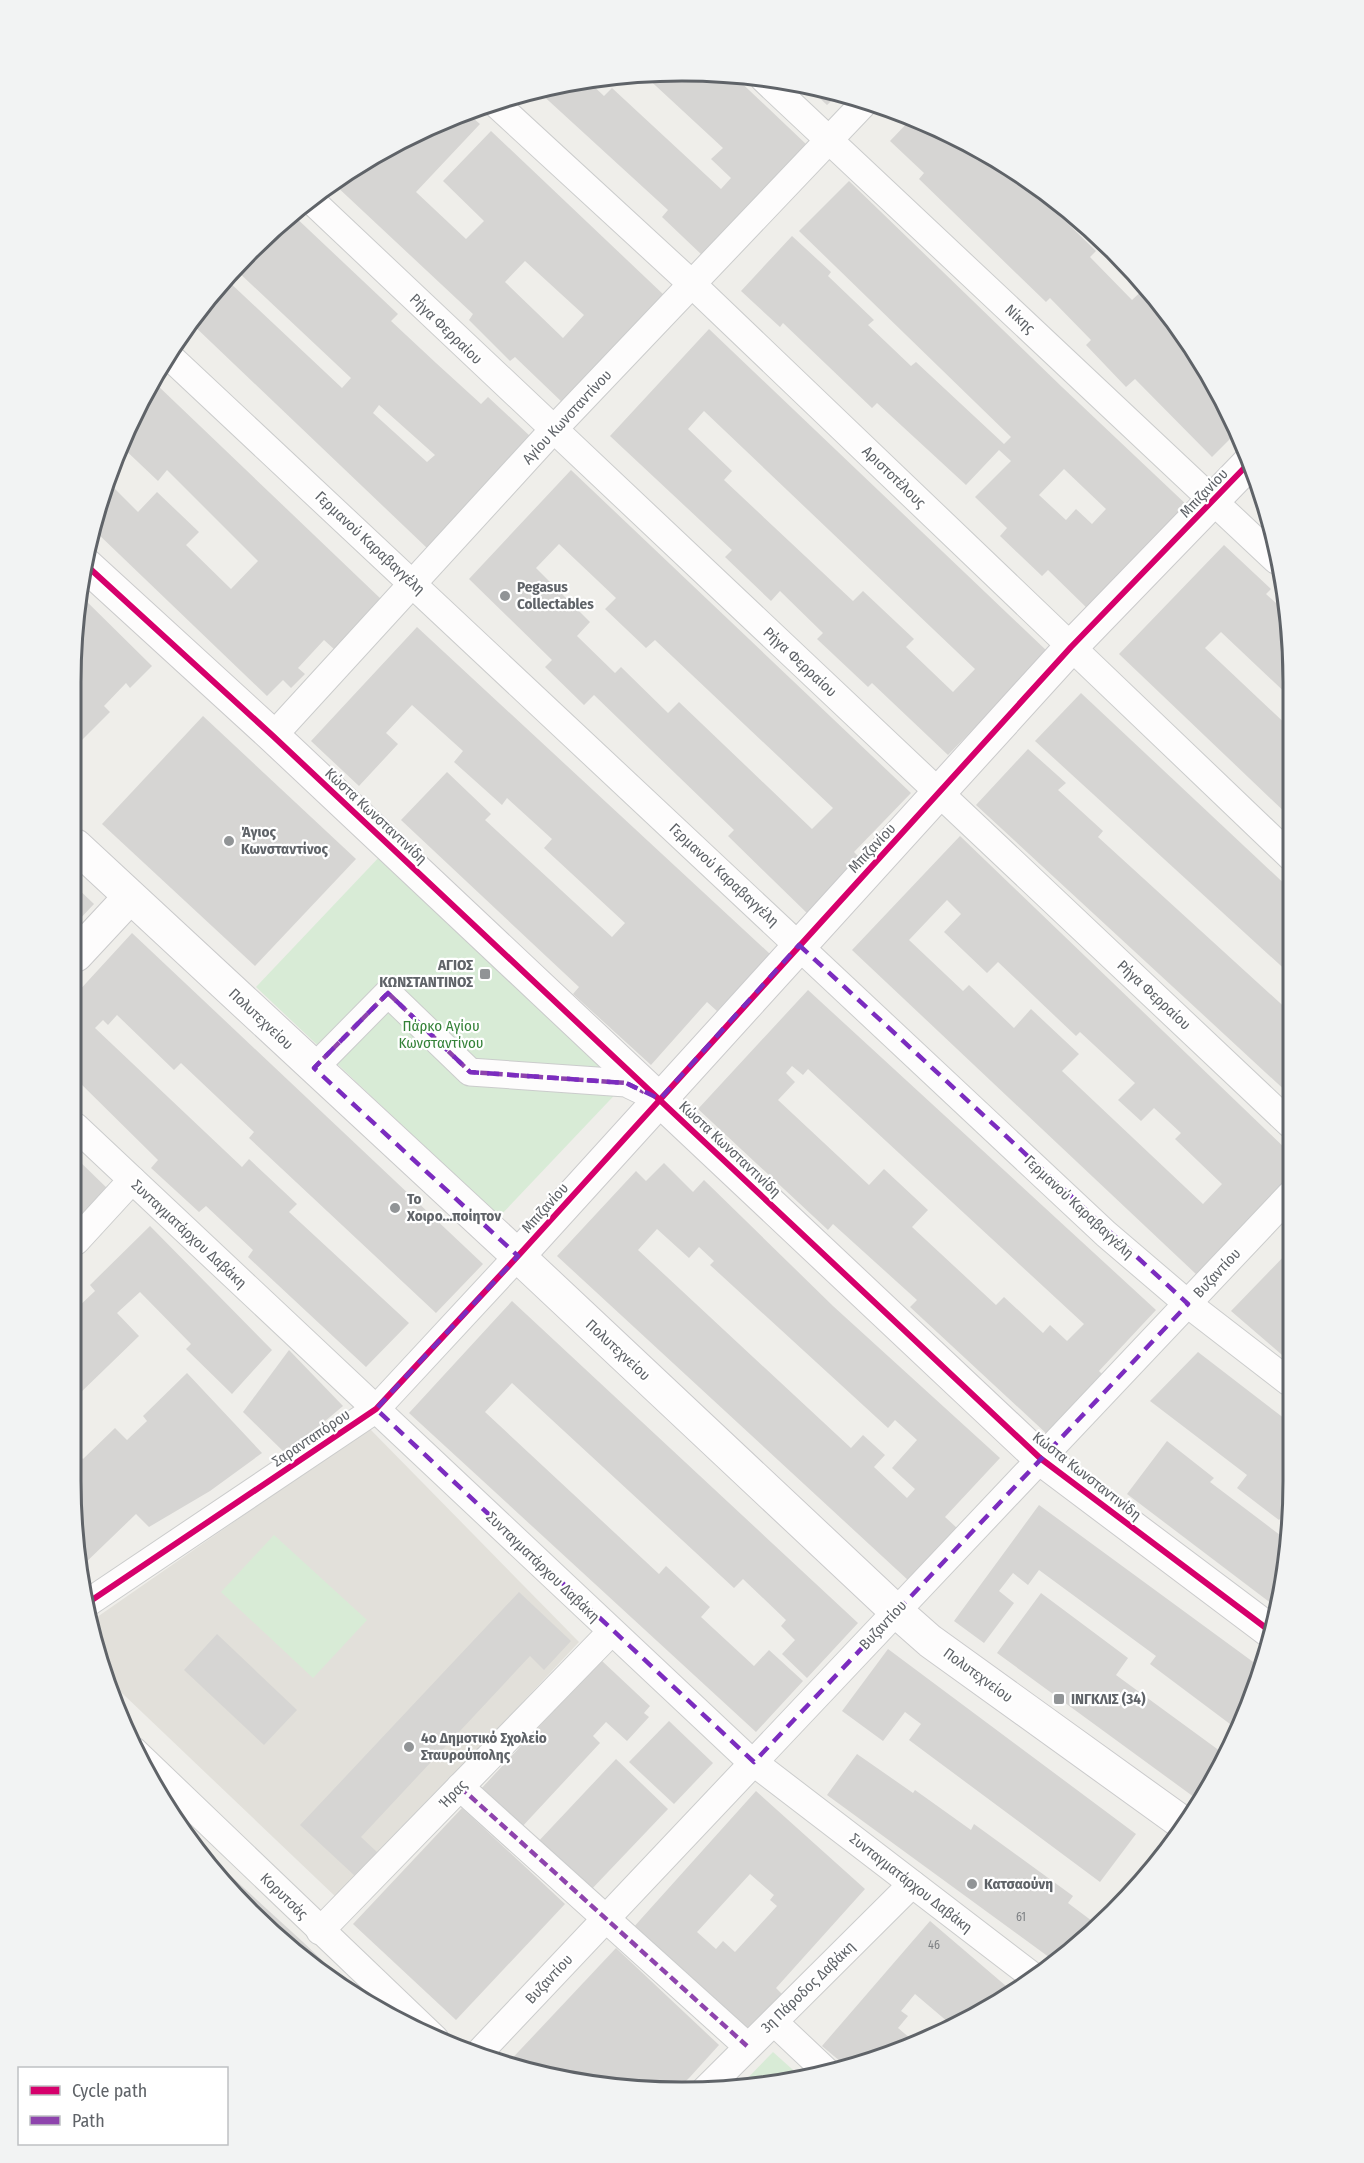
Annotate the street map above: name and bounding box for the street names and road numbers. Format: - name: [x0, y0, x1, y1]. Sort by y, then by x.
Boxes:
- street label: Ρήγα Φερραίου: [406, 290, 486, 368]
- street label: Νίκης: [1001, 301, 1039, 338]
- street label: Αγίου Κωνσταντίνου: [519, 366, 615, 468]
- street label: Αριστοτέλους: [858, 442, 930, 512]
- street label: Μπιζανίου: [1176, 465, 1232, 521]
- street label: Γερμανού Καραβαγγέλη: [312, 488, 428, 598]
- street label: Ρήγα Φερραίου: [760, 623, 840, 701]
- street label: Κώστα Κωνσταντινίδη: [321, 764, 431, 868]
- street label: Μπιζανίου: [845, 819, 899, 877]
- street label: Γερμανού Καραβαγγέλη: [666, 820, 782, 930]
- street label: Ρήγα Φερραίου: [1114, 956, 1194, 1034]
- street label: Πολυτεχνείου: [225, 985, 297, 1053]
- street label: Κώστα Κωνσταντινίδη: [675, 1097, 785, 1201]
- street label: Γερμανού Καραβαγγέλη: [1021, 1152, 1137, 1262]
- street label: Συνταγματάρχου Δαβάκη: [128, 1176, 250, 1292]
- street label: Μπιζανίου: [518, 1179, 572, 1237]
- street label: Βυζαντίου: [1190, 1245, 1244, 1301]
- street label: Πολυτεχνείου: [582, 1316, 654, 1384]
- street label: Σαρανταπόρου: [269, 1405, 353, 1471]
- street label: Κώστα Κωνσταντινίδη: [1029, 1428, 1145, 1524]
- street label: Συνταγματάρχου Δαβάκη: [483, 1508, 603, 1626]
- street label: Βυζαντίου: [856, 1597, 910, 1653]
- street label: Πολυτεχνείου: [940, 1644, 1016, 1706]
- street label: Ήρας: [435, 1776, 471, 1812]
- street label: Συνταγματάρχου Δαβάκη: [846, 1829, 976, 1937]
- street label: Κορυτσάς: [257, 1869, 312, 1923]
- street label: 3η Πάροδος Δαβάκη: [757, 1937, 859, 2037]
- street label: Βυζαντίου: [522, 1951, 576, 2007]

